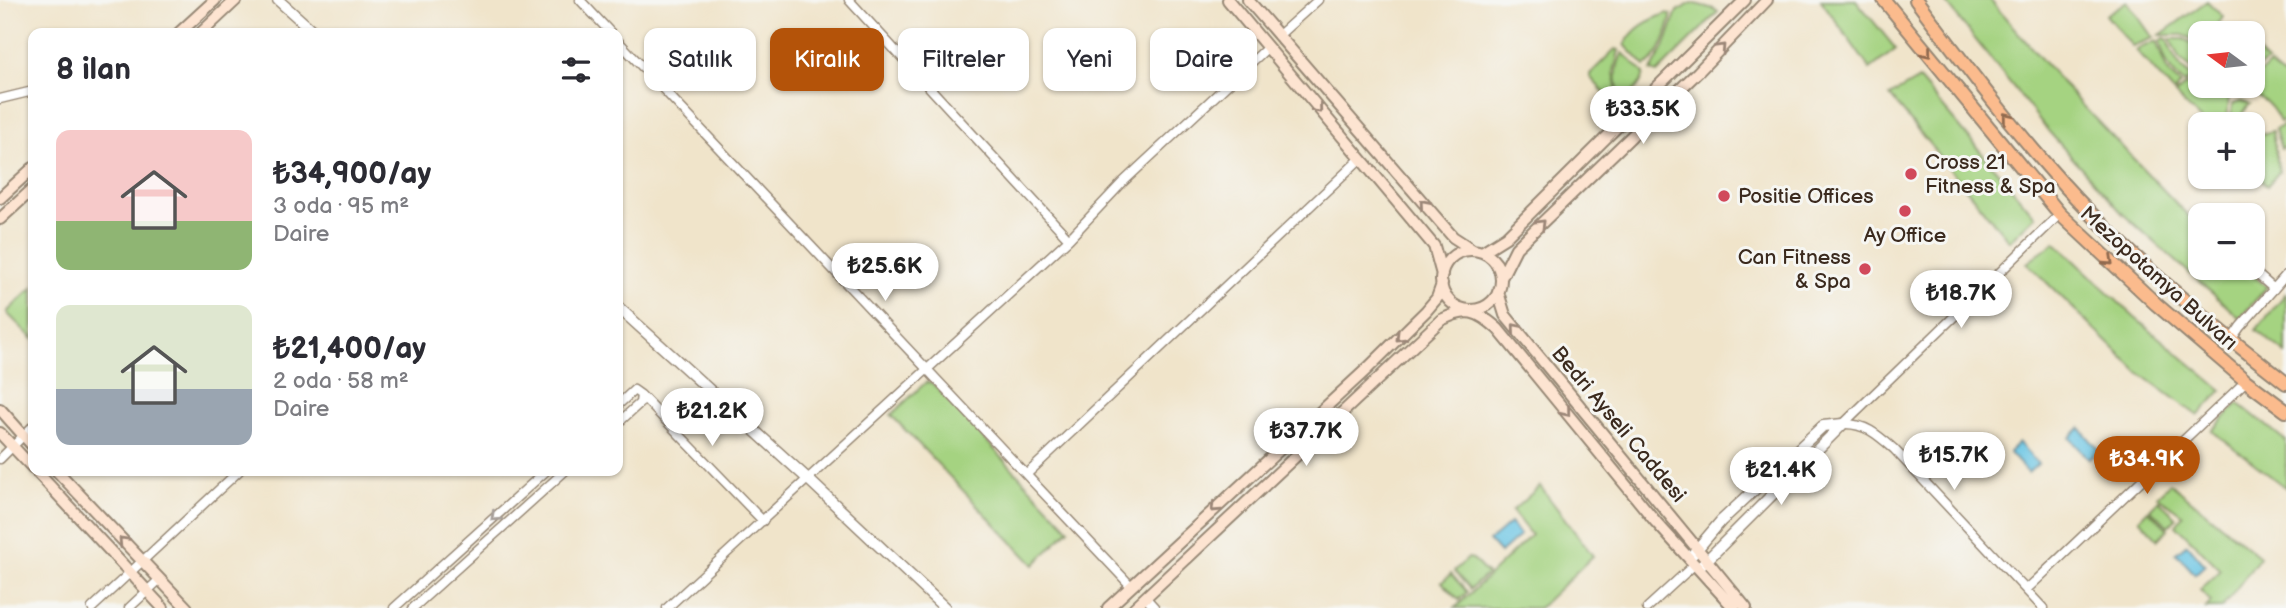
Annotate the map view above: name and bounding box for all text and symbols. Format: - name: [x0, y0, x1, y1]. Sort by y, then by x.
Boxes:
- north arrow: [2188, 21, 2264, 98]
- map controls: [2188, 21, 2265, 280]
- chip: Satılık: [644, 28, 756, 91]
- chip: Kiralık: [770, 28, 884, 91]
- chip: Filtreler: [898, 28, 1029, 91]
- chip: Yeni: [1043, 28, 1136, 91]
- chip: Daire: [1150, 28, 1257, 91]
- one-way arrow: [1712, 43, 1725, 56]
- one-way arrow: [1919, 44, 1931, 57]
- icon: filters: [557, 51, 595, 89]
- text: 8 ilan: [56, 52, 131, 88]
- pin: ₺33.5K: [1586, 86, 1700, 146]
- text: ₺33.5K: [1606, 95, 1680, 123]
- one-way arrow: [1310, 101, 1323, 113]
- one-way arrow: [2003, 112, 2015, 125]
- button: +: [2188, 112, 2265, 189]
- place label: Cross 21 Fitness & Spa: [1925, 150, 2056, 199]
- text: ₺34,900/ay: [273, 156, 431, 192]
- icon: home: [112, 158, 196, 242]
- marker: Cross 21 Fitness & Spa: [1903, 166, 1919, 182]
- place label: Positie Offices: [1738, 184, 1874, 209]
- marker: Positie Offices: [1716, 188, 1732, 204]
- text: 3 oda · 95 m²: [273, 192, 409, 220]
- one-way arrow: [1420, 199, 1432, 212]
- street label: Mezopotamya Bulvarı: [2075, 201, 2242, 355]
- marker: Ay Office: [1897, 203, 1913, 219]
- button: −: [2188, 203, 2265, 280]
- one-way arrow: [1532, 219, 1545, 232]
- text: Daire: [273, 220, 329, 248]
- place label: Ay Office: [1864, 223, 1946, 248]
- pin: ₺25.6K: [828, 244, 942, 303]
- place label: Can Fitness & Spa: [1738, 245, 1851, 294]
- text: ₺25.6K: [848, 252, 922, 280]
- one-way arrow: [2101, 252, 2114, 265]
- marker: Can Fitness & Spa: [1857, 261, 1873, 277]
- pin: ₺18.7K: [1904, 270, 2018, 330]
- text: ₺18.7K: [1926, 279, 1996, 307]
- one-way arrow: [1511, 324, 1524, 336]
- one-way arrow: [1395, 329, 1408, 342]
- text: ₺21,400/ay: [273, 331, 426, 367]
- icon: home: [112, 333, 196, 417]
- street label: Bedri Ayseli Caddesi: [1546, 341, 1691, 507]
- text: 2 oda · 58 m²: [273, 367, 409, 395]
- pin: ₺21.2K: [655, 388, 769, 448]
- text: Daire: [273, 395, 329, 423]
- text: ₺21.2K: [677, 397, 747, 425]
- one-way arrow: [1558, 403, 1570, 416]
- pin: ₺37.7K: [1249, 408, 1363, 468]
- text: ₺37.7K: [1270, 417, 1342, 445]
- pin: ₺15.7K: [1897, 433, 2011, 492]
- pin: ₺34.9K: [2090, 436, 2204, 496]
- text: ₺15.7K: [1919, 441, 1989, 469]
- text: ₺34.9K: [2110, 445, 2184, 473]
- pin: ₺21.4K: [1724, 448, 1838, 507]
- text: ₺21.4K: [1746, 456, 1816, 484]
- one-way arrow: [1210, 500, 1223, 513]
- one-way arrow: [490, 508, 503, 521]
- one-way arrow: [118, 536, 131, 549]

